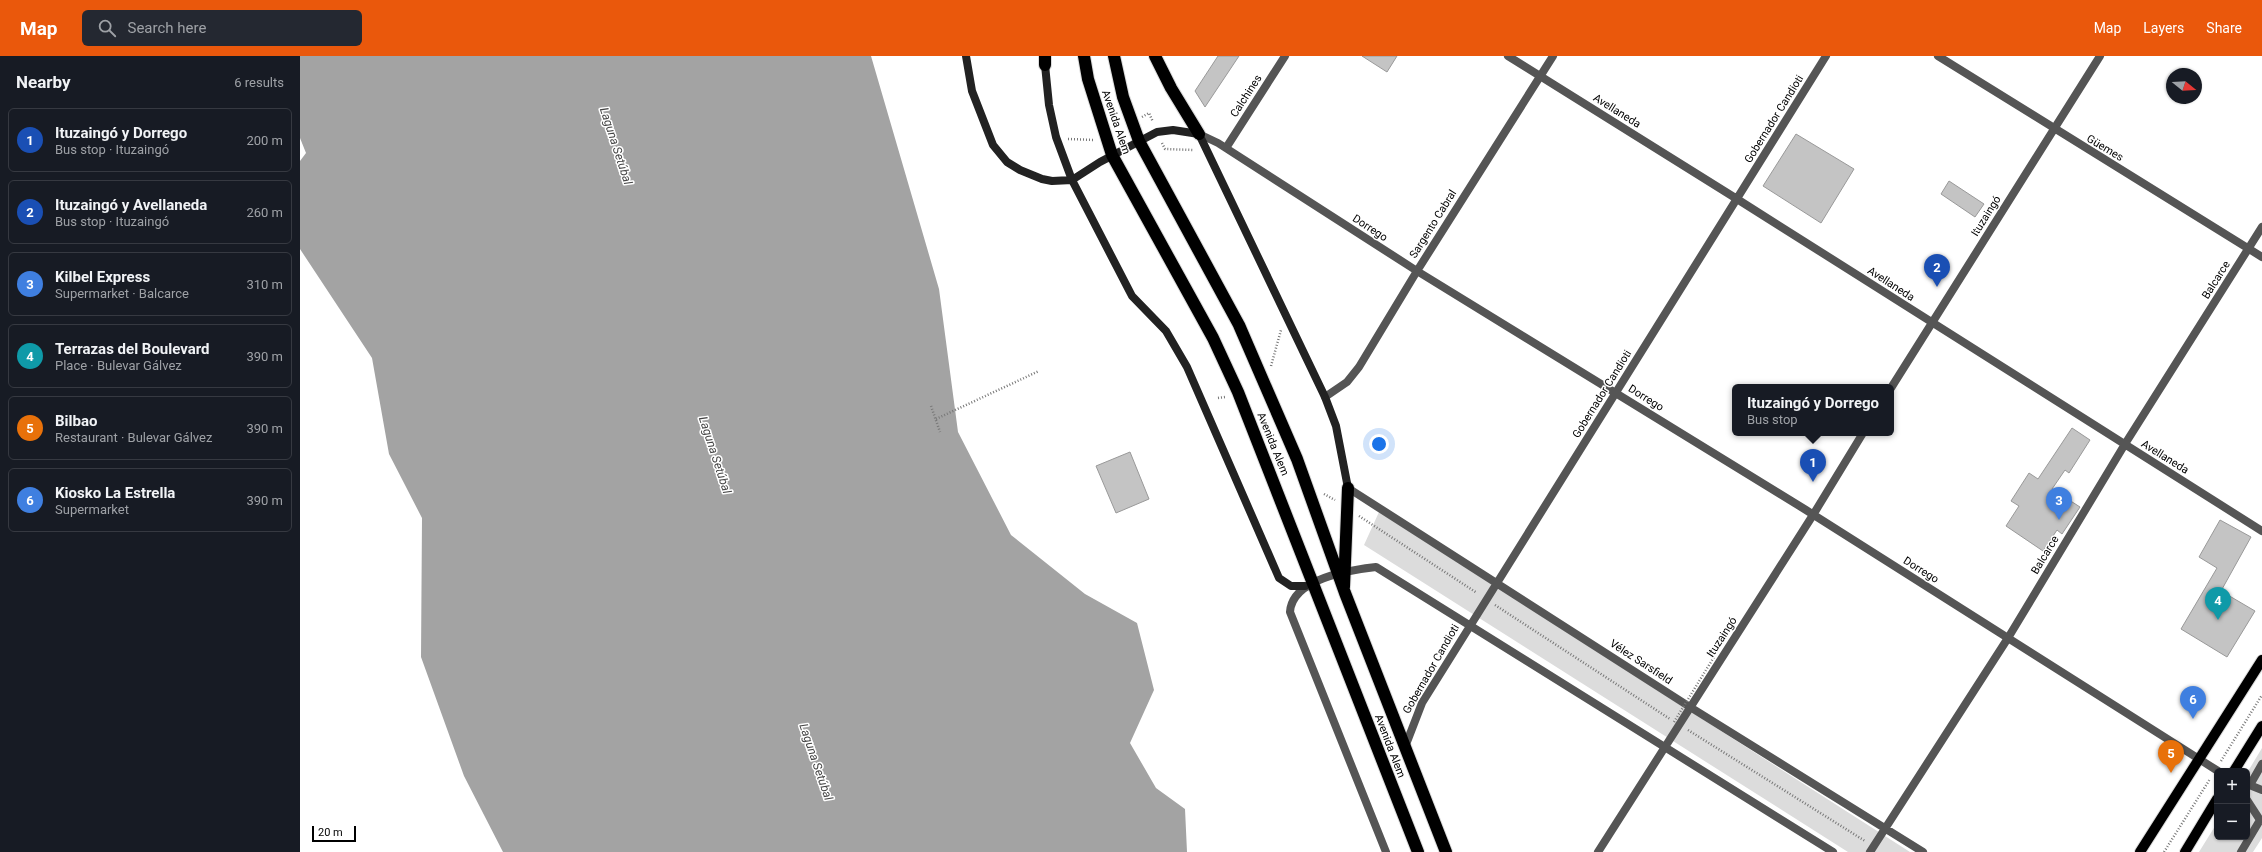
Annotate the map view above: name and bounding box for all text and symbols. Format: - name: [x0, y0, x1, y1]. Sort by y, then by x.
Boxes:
- search box: [82, 10, 362, 46]
- text: Map: [20, 17, 58, 40]
- icon: search: [96, 17, 118, 39]
- text: Search here: [128, 19, 206, 37]
- text: Map: [2094, 20, 2121, 36]
- text: Layers: [2143, 20, 2184, 36]
- text: Share: [2206, 20, 2242, 36]
- north arrow: [2166, 68, 2202, 104]
- text: Nearby: [16, 72, 71, 92]
- street label: Calchines: [1228, 72, 1265, 120]
- street label: Gobernador Candioti: [1742, 73, 1806, 165]
- text: 6 results: [234, 75, 284, 90]
- street label: Avenida Alem: [1099, 88, 1133, 156]
- street label: Avellaneda: [1591, 91, 1643, 131]
- water label: Laguna Setúbal: [597, 106, 635, 186]
- text: Ituzaingó y Dorrego: [55, 124, 187, 142]
- street label: Güemes: [2084, 132, 2126, 164]
- text: 1: [26, 133, 34, 148]
- text: 200 m: [246, 133, 283, 148]
- text: Bus stop · Ituzaingó: [55, 142, 169, 157]
- street label: Sargento Cabral: [1407, 187, 1459, 261]
- street label: Ituzaingó: [1968, 193, 2004, 239]
- text: Ituzaingó y Avellaneda: [55, 196, 207, 214]
- text: 2: [26, 205, 34, 220]
- text: 260 m: [246, 205, 283, 220]
- street label: Dorrego: [1350, 212, 1390, 244]
- text: Bus stop · Ituzaingó: [55, 214, 169, 229]
- pin: 2: [1924, 254, 1950, 287]
- street label: Balcarce: [2199, 258, 2233, 301]
- street label: Avellaneda: [1865, 264, 1917, 304]
- text: Kilbel Express: [55, 268, 150, 286]
- text: 3: [26, 277, 34, 292]
- text: 310 m: [246, 277, 283, 292]
- text: Supermarket · Balcarce: [55, 286, 189, 301]
- text: Terrazas del Boulevard: [55, 340, 210, 358]
- street label: Gobernador Candioti: [1570, 348, 1634, 440]
- text: 4: [26, 349, 34, 364]
- text: 390 m: [246, 349, 283, 364]
- text: Place · Bulevar Gálvez: [55, 358, 182, 373]
- street label: Dorrego: [1626, 382, 1666, 414]
- popup: [1732, 384, 1894, 436]
- text: Ituzaingó y Dorrego: [1747, 394, 1879, 412]
- street label: Avenida Alem: [1254, 411, 1292, 477]
- text: Bilbao: [55, 412, 97, 430]
- text: Bus stop: [1747, 412, 1798, 427]
- water label: Laguna Setúbal: [696, 415, 734, 495]
- text: 5: [26, 421, 34, 436]
- text: 390 m: [246, 421, 283, 436]
- text: Restaurant · Bulevar Gálvez: [55, 430, 212, 445]
- your location: [1369, 434, 1389, 454]
- street label: Avellaneda: [2139, 437, 2191, 477]
- pin: 1: [1800, 449, 1826, 482]
- text: Kiosko La Estrella: [55, 484, 175, 502]
- pin: 3: [2046, 487, 2072, 520]
- text: 6: [26, 493, 34, 508]
- text: 390 m: [246, 493, 283, 508]
- text: Supermarket: [55, 502, 129, 517]
- street label: Balcarce: [2028, 533, 2062, 577]
- street label: Dorrego: [1901, 554, 1941, 586]
- pin: 4: [2205, 587, 2231, 620]
- street label: Ituzaingó: [1704, 614, 1740, 660]
- street label: Gobernador Candioti: [1400, 622, 1462, 716]
- street label: Vélez Sarsfield: [1607, 637, 1675, 687]
- pin: 6: [2180, 686, 2206, 719]
- street label: Avenida Alem: [1372, 712, 1408, 780]
- water label: Laguna Setúbal: [796, 722, 836, 802]
- pin: 5: [2158, 740, 2184, 773]
- map controls: [2214, 768, 2250, 840]
- button: +: [2214, 768, 2250, 804]
- button: −: [2214, 804, 2250, 840]
- scale bar: [312, 824, 356, 843]
- text: 20 m: [318, 826, 343, 839]

